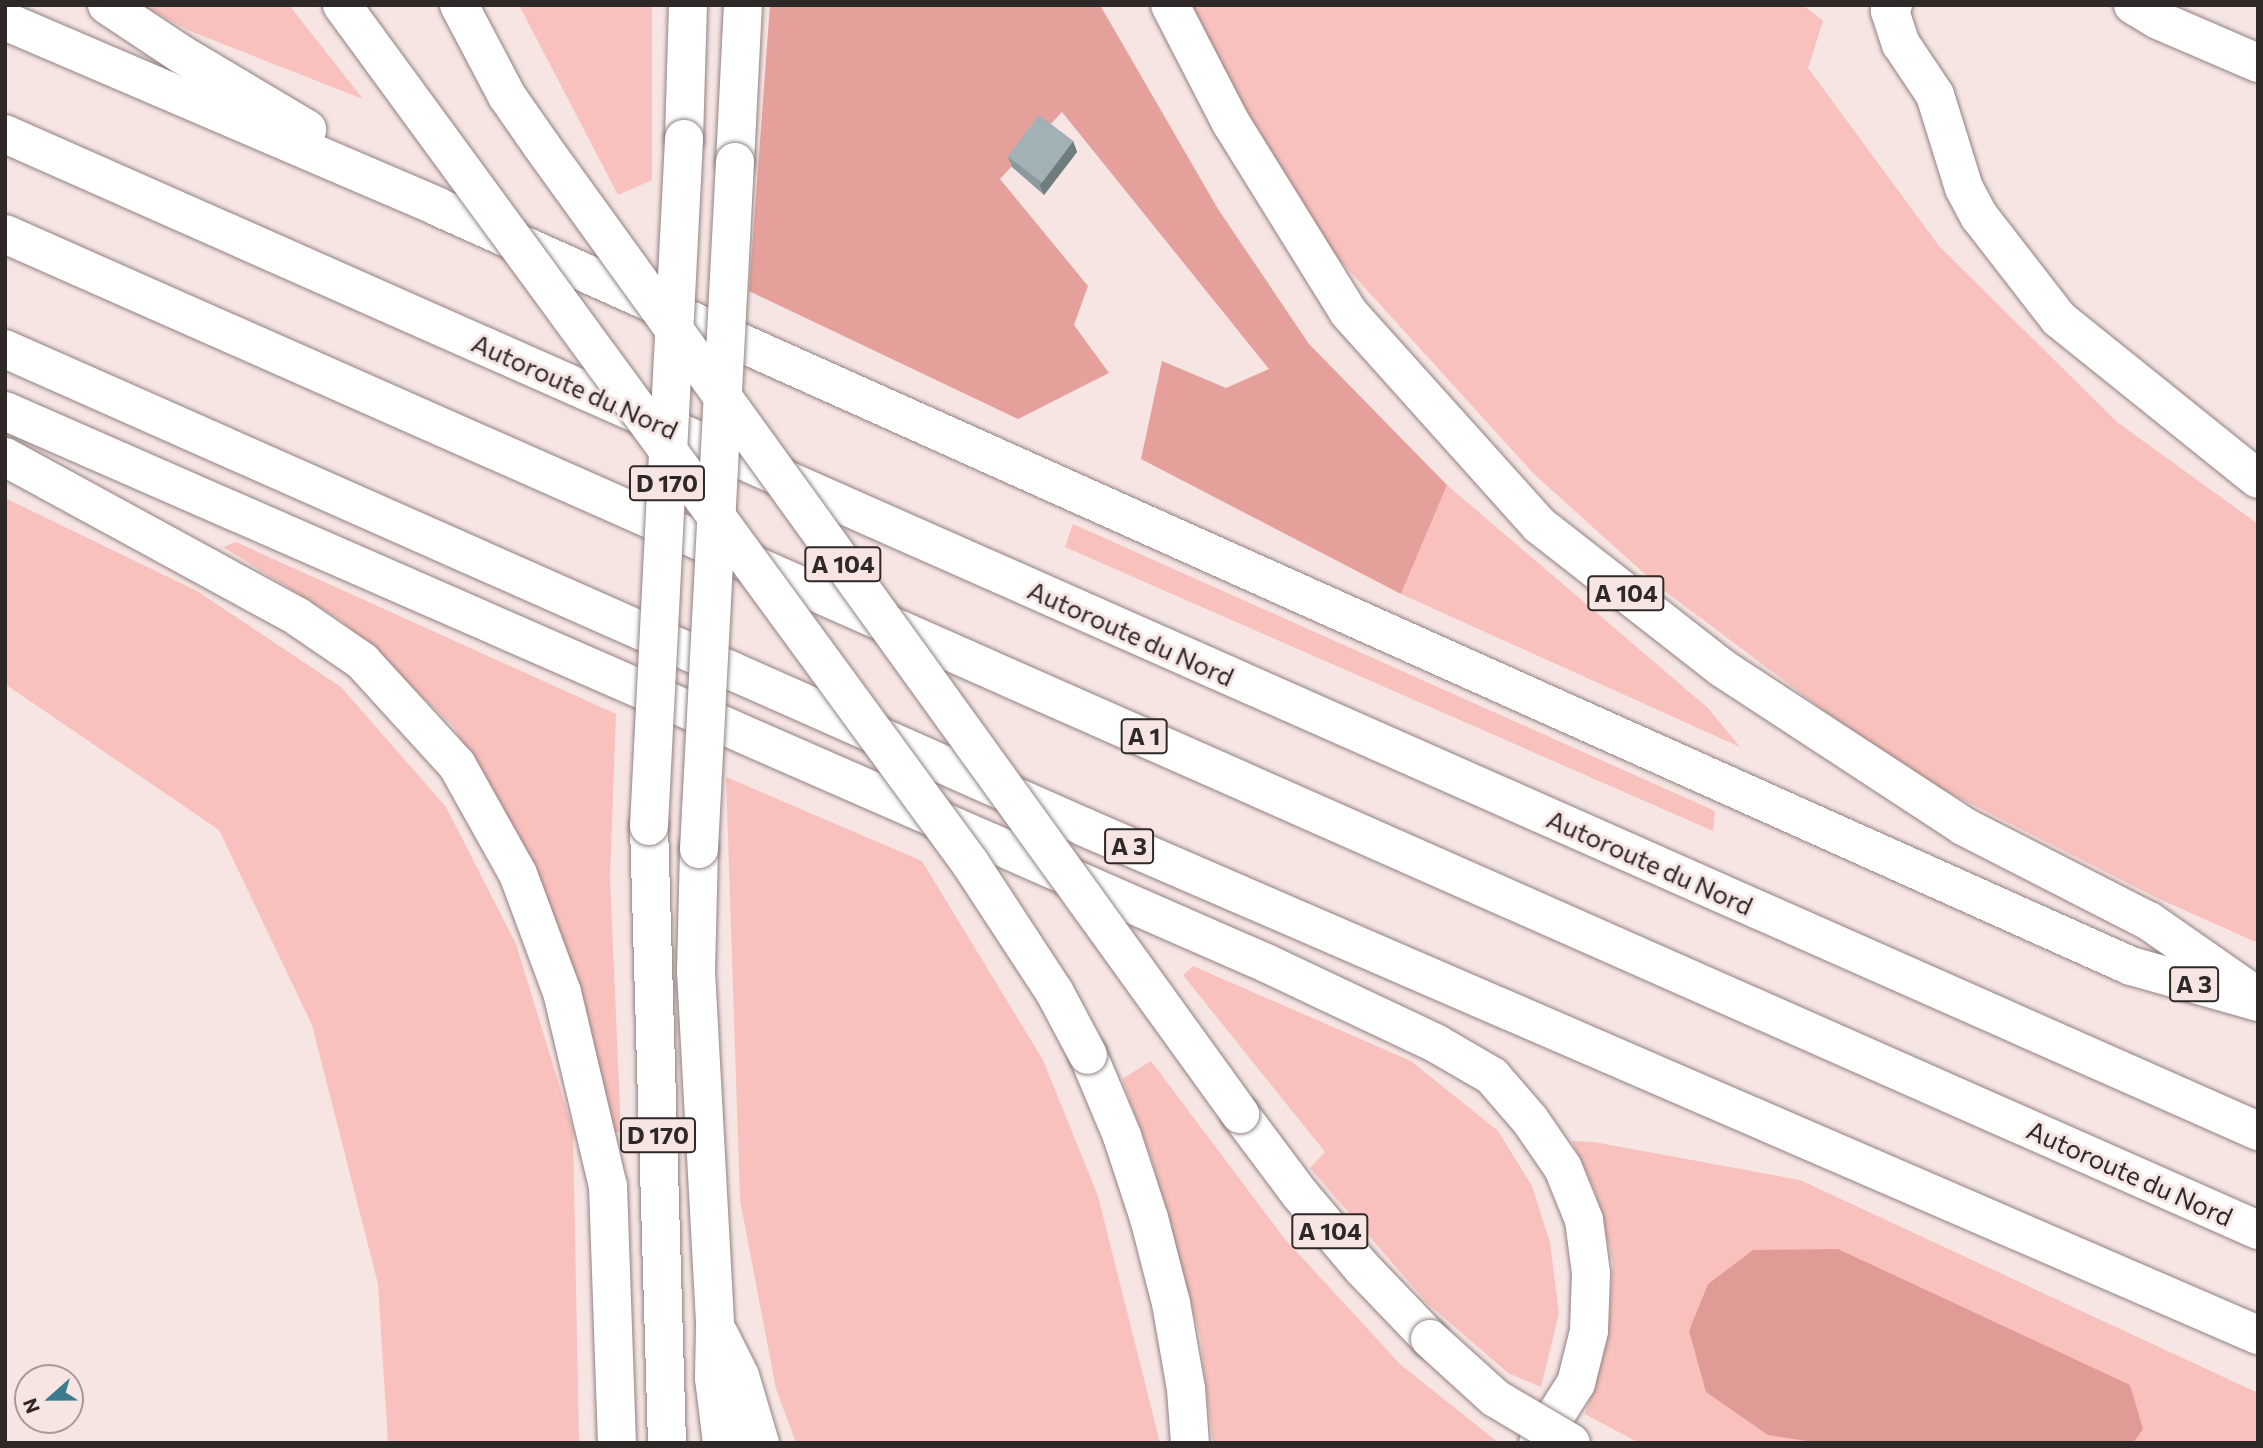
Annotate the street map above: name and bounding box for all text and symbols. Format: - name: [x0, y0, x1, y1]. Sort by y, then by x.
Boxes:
- street label: Autoroute du Nord: [467, 327, 683, 445]
- road number: D 170: [628, 462, 706, 504]
- road number: A 104: [803, 544, 883, 584]
- road number: A 104: [1586, 572, 1666, 614]
- street label: Autoroute du Nord: [1023, 574, 1239, 692]
- road number: A 1: [1120, 716, 1168, 756]
- street label: Autoroute du Nord: [1542, 803, 1758, 921]
- road number: A 3: [1103, 826, 1155, 866]
- road number: A 3: [2168, 964, 2220, 1004]
- road number: D 170: [620, 1114, 696, 1156]
- street label: Autoroute du Nord: [2022, 1114, 2238, 1232]
- road number: A 104: [1290, 1210, 1370, 1252]
- north arrow: [14, 1364, 84, 1434]
- text: N: [18, 1395, 44, 1417]

